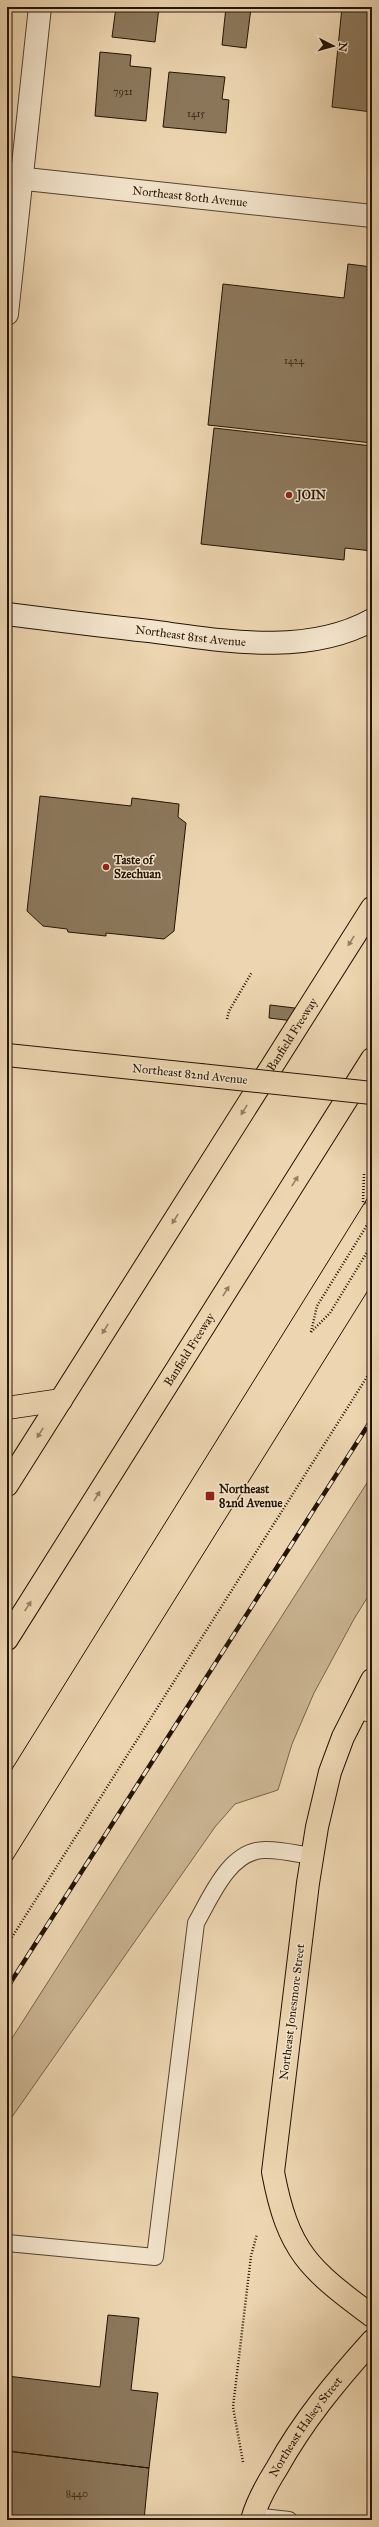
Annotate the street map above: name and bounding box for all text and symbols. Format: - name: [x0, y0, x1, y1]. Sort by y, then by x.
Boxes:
- north arrow: [313, 26, 353, 66]
- text: N: [335, 42, 349, 53]
- house number: 7921: [113, 86, 133, 98]
- house number: 1415: [187, 108, 205, 120]
- street label: Northeast 80th Avenue: [132, 183, 248, 210]
- house number: 1424: [284, 355, 304, 367]
- place label: JOIN: [295, 488, 327, 503]
- marker: JOIN: [284, 490, 294, 500]
- street label: Northeast 81st Avenue: [135, 623, 246, 649]
- place label: Taste of Szechuan: [113, 853, 162, 881]
- marker: Taste of Szechuan: [101, 862, 111, 872]
- one-way arrow: [347, 935, 355, 946]
- street label: Banfield Freeway: [264, 995, 320, 1074]
- street label: Northeast 82nd Avenue: [132, 1061, 248, 1087]
- one-way arrow: [240, 1104, 248, 1115]
- one-way arrow: [292, 1175, 299, 1187]
- one-way arrow: [171, 1213, 178, 1225]
- one-way arrow: [222, 1286, 230, 1297]
- street label: Banfield Freeway: [161, 1310, 218, 1389]
- one-way arrow: [101, 1324, 109, 1334]
- one-way arrow: [36, 1428, 44, 1438]
- place label: Northeast 82nd Avenue: [219, 1482, 282, 1510]
- one-way arrow: [94, 1490, 101, 1502]
- marker: Northeast 82nd Avenue: [204, 1490, 216, 1502]
- one-way arrow: [24, 1601, 32, 1611]
- street label: Northeast Jonesmore Street: [277, 1942, 308, 2081]
- street label: Northeast Halsey Street: [266, 2373, 345, 2480]
- house number: 8440: [66, 2488, 88, 2500]

